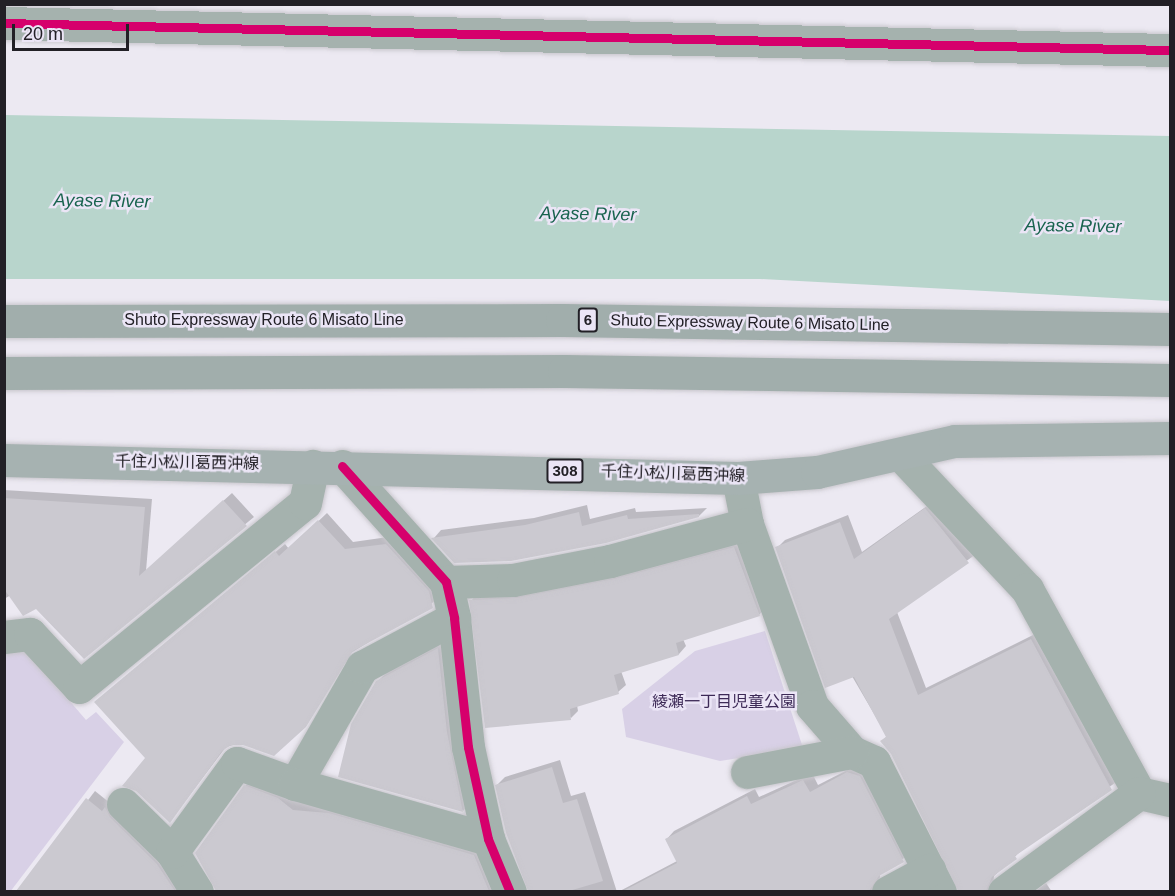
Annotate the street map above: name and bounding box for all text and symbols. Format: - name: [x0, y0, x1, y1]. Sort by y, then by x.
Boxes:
- scale bar: [15, 12, 132, 50]
- text: 20 m: [23, 24, 63, 44]
- water label: Ayase River: [53, 189, 151, 213]
- water label: Ayase River: [539, 202, 637, 226]
- water label: Ayase River: [1024, 214, 1122, 238]
- road number: 6: [578, 308, 598, 332]
- street label: Shuto Expressway Route 6 Misato Line: [124, 310, 404, 330]
- street label: Shuto Expressway Route 6 Misato Line: [610, 311, 890, 335]
- street label: 千住小松川葛西沖線: [115, 452, 259, 474]
- road number: 308: [546, 459, 584, 483]
- street label: 千住小松川葛西沖線: [601, 462, 745, 486]
- park label: 綾瀬一丁目児童公園: [652, 692, 796, 712]

